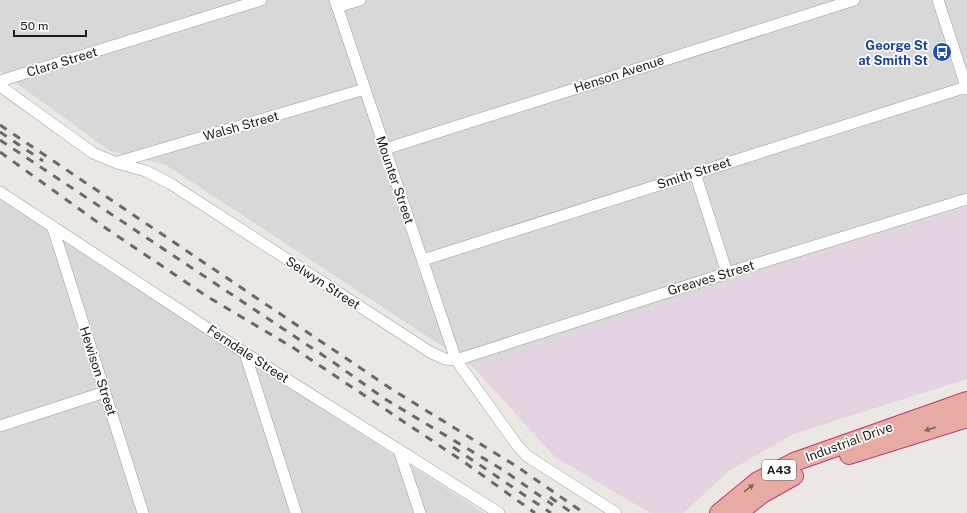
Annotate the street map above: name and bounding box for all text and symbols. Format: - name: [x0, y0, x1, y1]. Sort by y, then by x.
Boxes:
- scale bar: [14, 12, 86, 38]
- text: 50 m: [20, 19, 48, 33]
- place label: George St at Smith St: [858, 38, 928, 68]
- bus stop icon: George St at Smith St: [931, 41, 953, 63]
- street label: Clara Street: [25, 44, 99, 80]
- street label: Henson Avenue: [572, 52, 666, 96]
- street label: Walsh Street: [201, 108, 281, 144]
- street label: Mounter Street: [373, 134, 417, 226]
- street label: Smith Street: [655, 154, 733, 192]
- street label: Selwyn Street: [283, 253, 363, 313]
- street label: Greaves Street: [666, 258, 756, 298]
- street label: Ferndale Street: [204, 322, 292, 386]
- street label: Hewison Street: [76, 324, 120, 418]
- street label: Industrial Drive: [803, 419, 895, 465]
- one-way arrow: [924, 427, 936, 433]
- road number: A43: [762, 460, 796, 480]
- one-way arrow: [744, 484, 754, 492]

